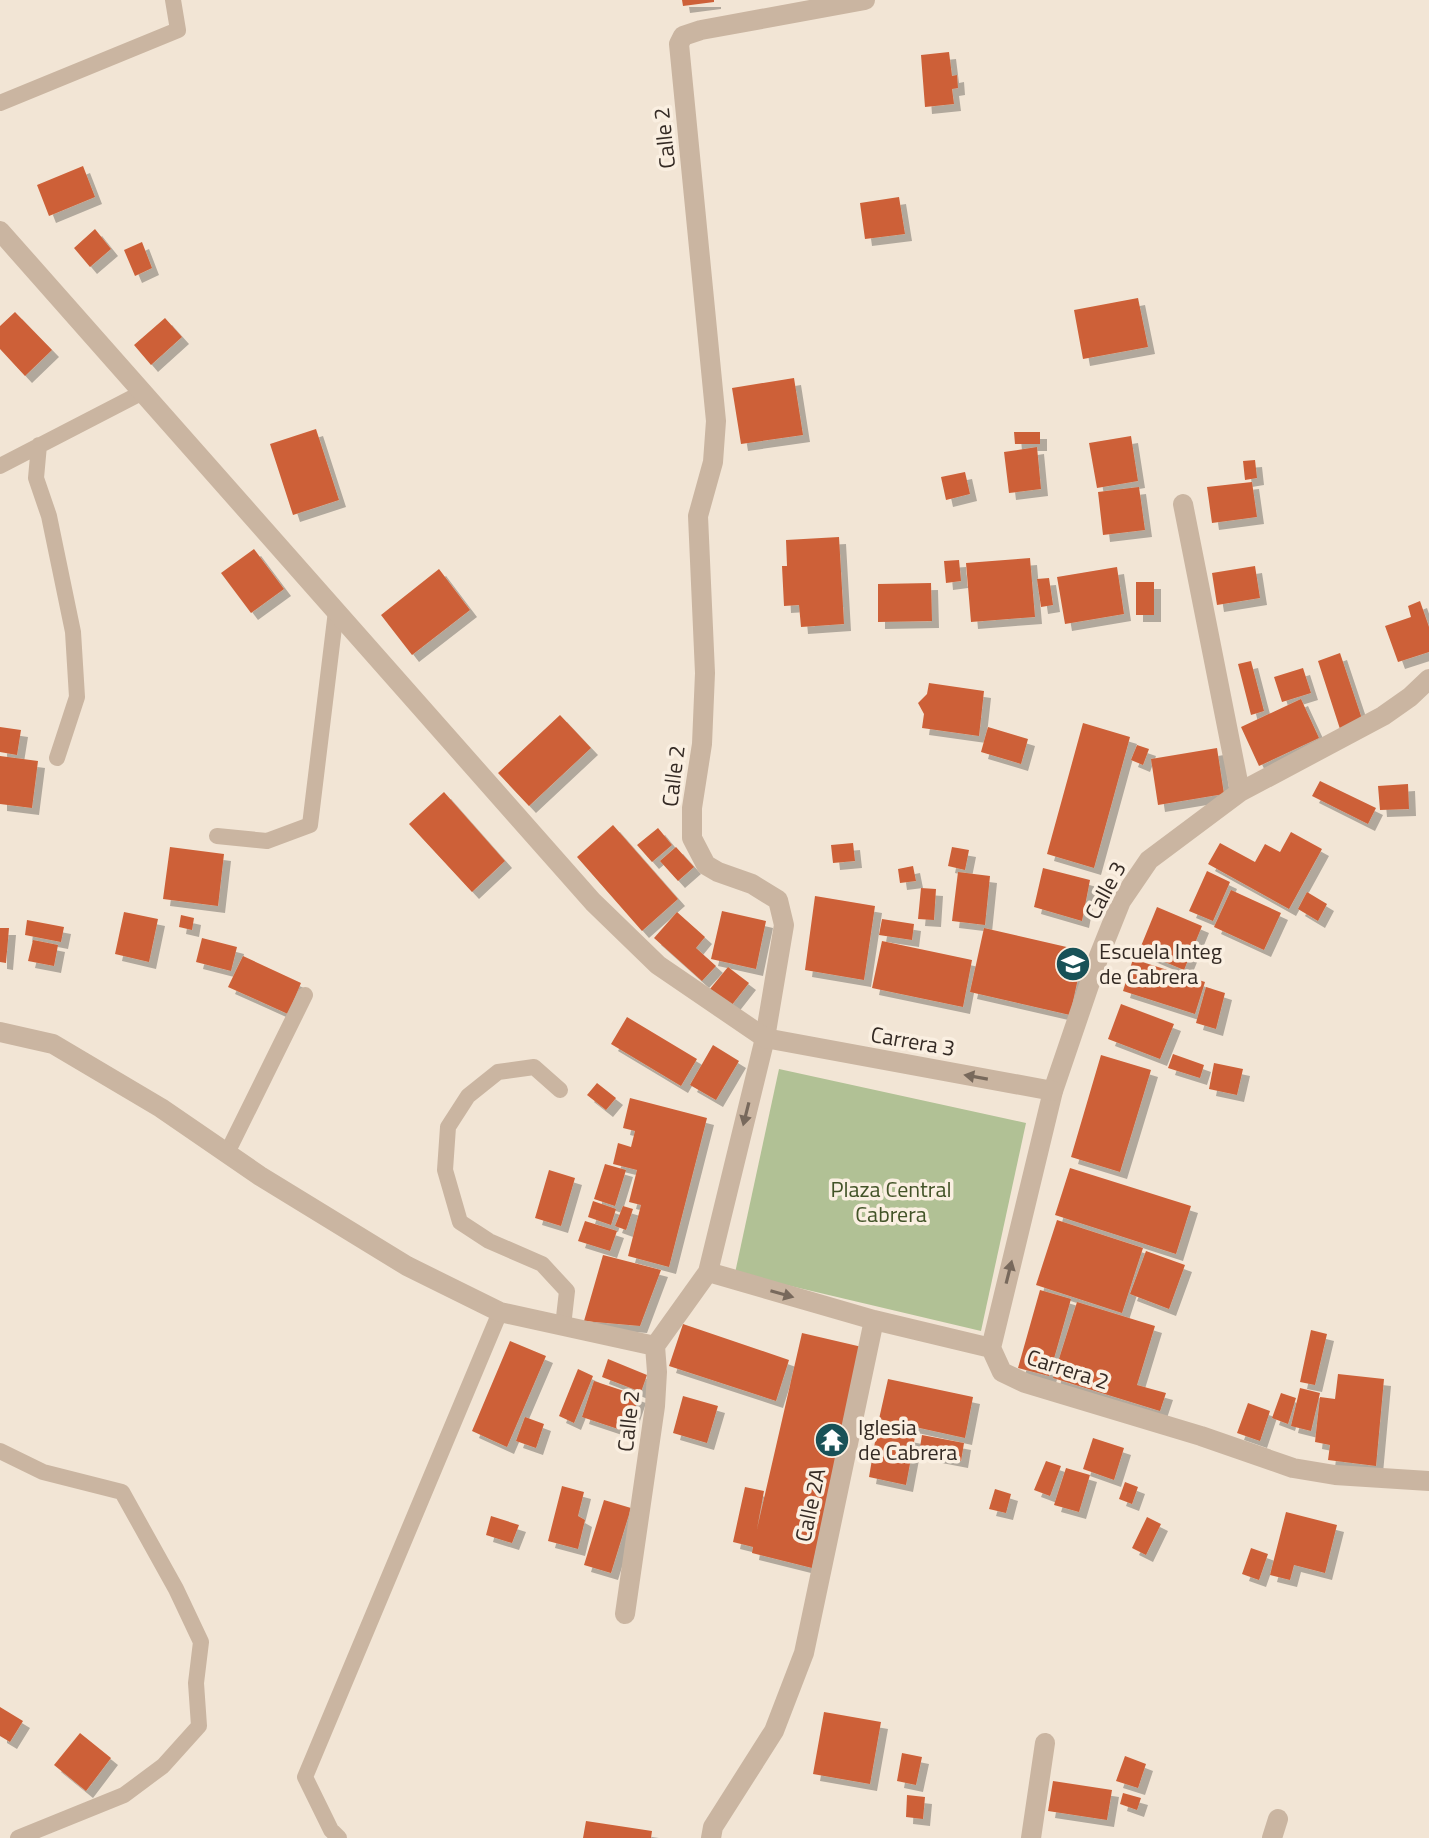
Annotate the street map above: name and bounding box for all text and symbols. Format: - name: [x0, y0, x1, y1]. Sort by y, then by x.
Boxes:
- street label: Calle 2: [644, 106, 684, 170]
- street label: Calle 2: [652, 743, 694, 809]
- street label: Calle 3: [1076, 855, 1134, 925]
- place label: Escuela Integ de Cabrera: [1099, 934, 1222, 993]
- school or university icon: Escuela Integ de Cabrera: [1054, 945, 1092, 983]
- street label: Carrera 3: [868, 1017, 958, 1065]
- one-way arrow: [963, 1070, 988, 1082]
- one-way arrow: [740, 1101, 752, 1126]
- park label: Plaza Central Cabrera: [830, 1172, 952, 1231]
- one-way arrow: [1003, 1259, 1016, 1284]
- one-way arrow: [771, 1288, 795, 1301]
- street label: Carrera 2: [1022, 1340, 1114, 1398]
- street label: Calle 2: [608, 1389, 648, 1453]
- place label: Iglesia de Cabrera: [858, 1410, 957, 1469]
- temple icon: Iglesia de Cabrera: [813, 1421, 851, 1459]
- street label: Calle 2A: [786, 1465, 834, 1545]

